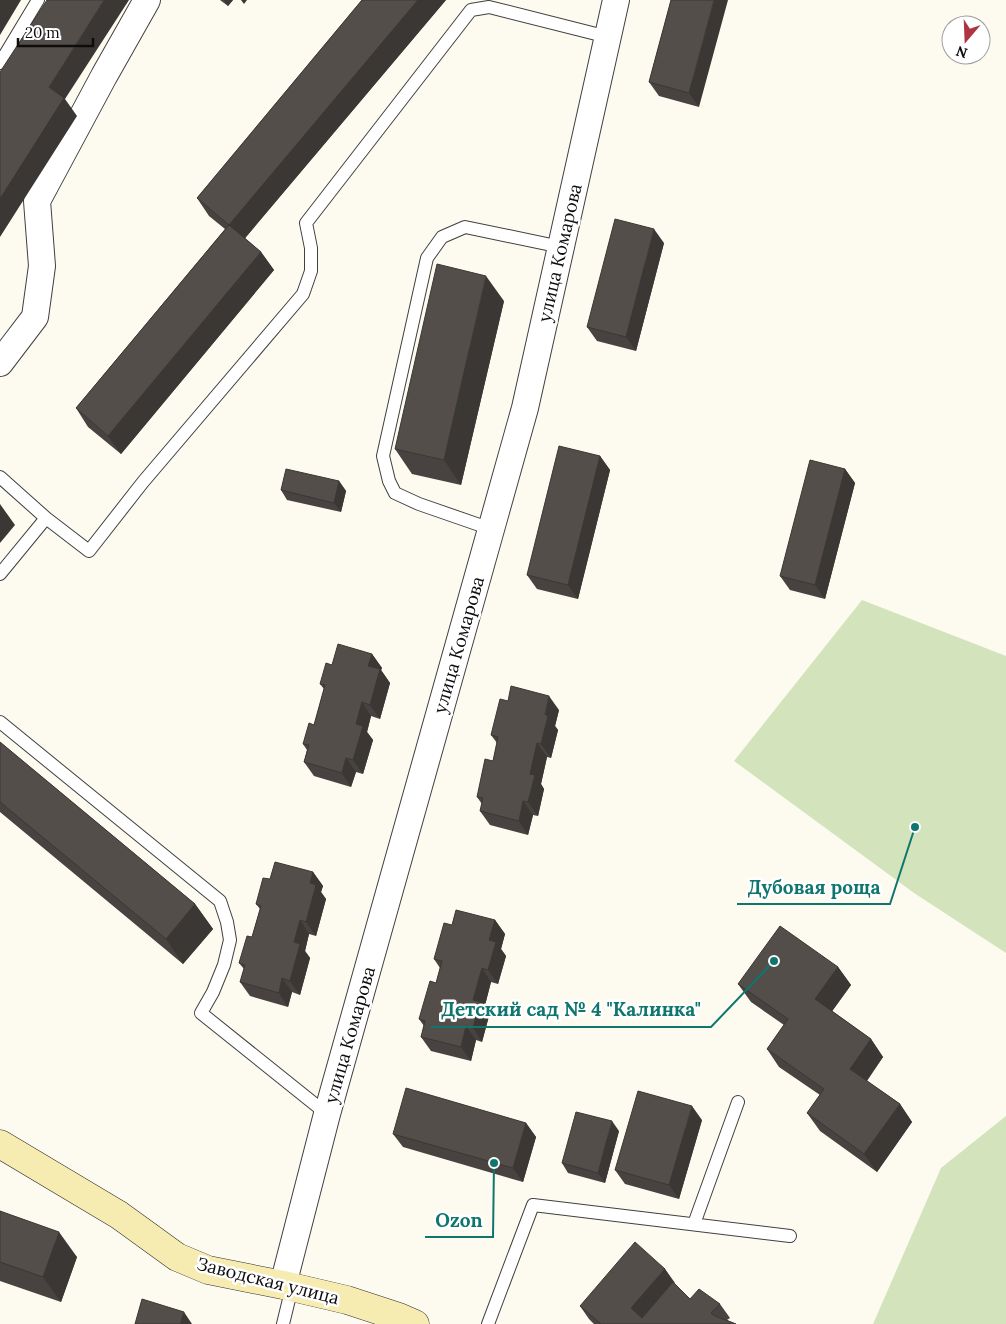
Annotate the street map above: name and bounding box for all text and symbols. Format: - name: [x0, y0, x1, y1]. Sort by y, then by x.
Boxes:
- scale bar: [18, 15, 92, 47]
- north arrow: [941, 15, 991, 65]
- text: 20 m: [25, 23, 60, 42]
- text: N: [954, 42, 970, 63]
- street label: улица Комарова: [532, 181, 587, 324]
- street label: улица Комарова: [428, 574, 489, 716]
- callout: Дубовая роща: [737, 870, 890, 904]
- text: Дубовая роща: [747, 875, 881, 899]
- street label: улица Комарова: [319, 964, 380, 1106]
- callout: Детский сад № 4 "Калинка": [431, 993, 711, 1027]
- text: Детский сад № 4 "Калинка": [441, 997, 701, 1021]
- callout: Ozon: [425, 1203, 493, 1237]
- text: Ozon: [435, 1208, 483, 1232]
- street label: Заводская улица: [195, 1252, 342, 1309]

